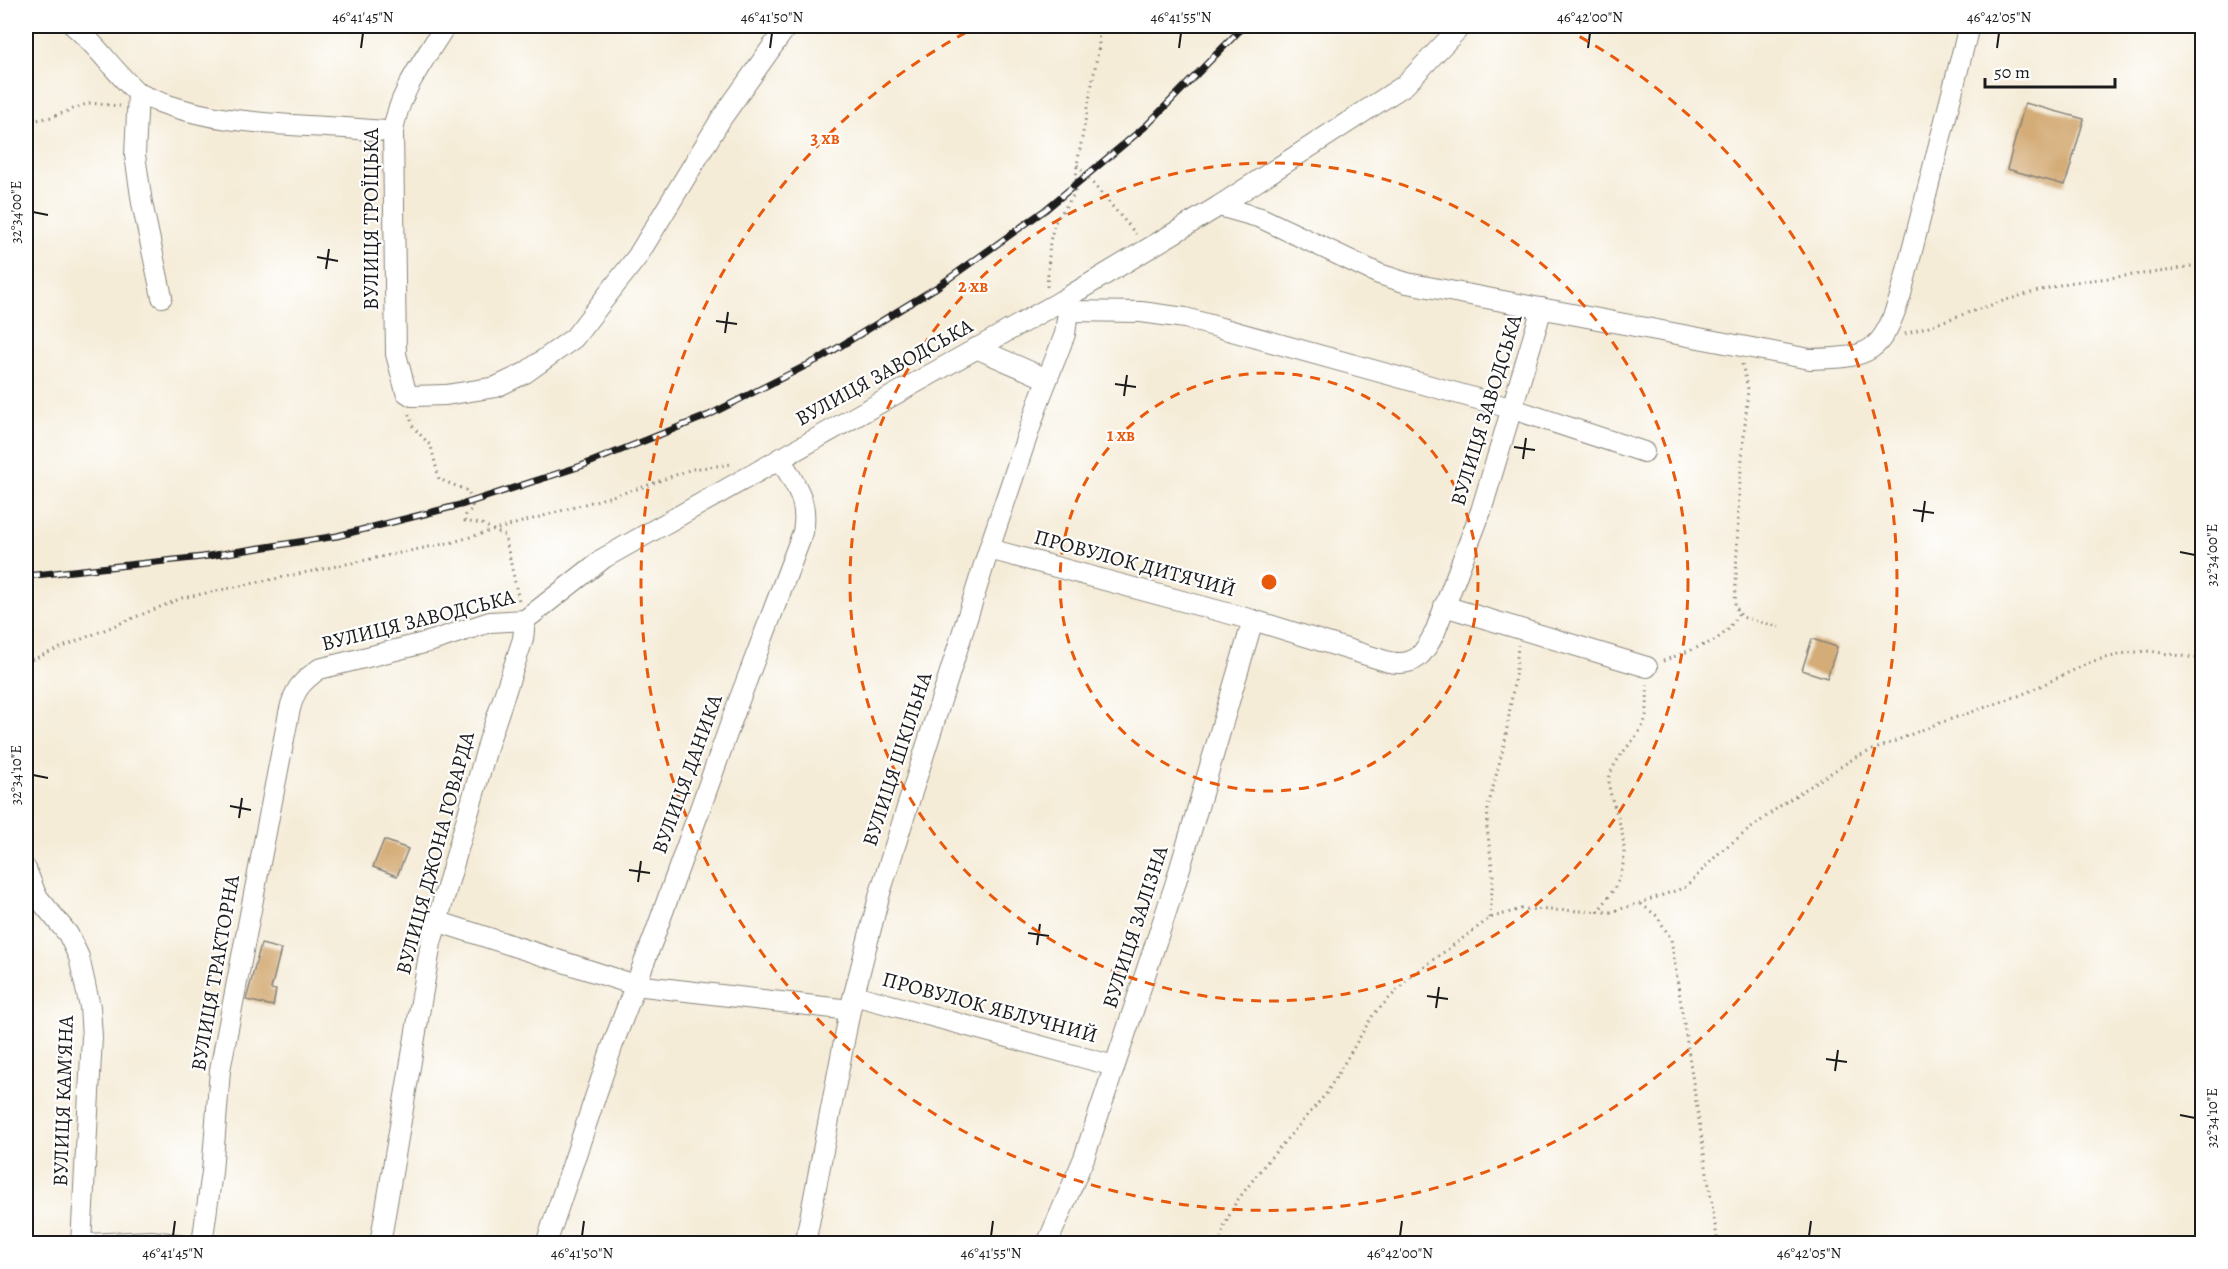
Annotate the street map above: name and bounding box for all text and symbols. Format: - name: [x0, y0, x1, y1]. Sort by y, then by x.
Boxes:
- text: 46°41'45"N: [332, 7, 394, 27]
- text: 46°41'50"N: [741, 7, 803, 27]
- text: 46°41'55"N: [1151, 7, 1212, 27]
- text: 46°42'00"N: [1557, 7, 1623, 27]
- text: 46°42'05"N: [1967, 7, 2031, 27]
- scale bar: [1985, 51, 2116, 89]
- text: 50 m: [1994, 60, 2030, 84]
- text: 3 хв: [810, 126, 840, 150]
- street label: ВУЛИЦЯ ТРОЇЦЬКА: [357, 127, 385, 310]
- text: 32°34'00"E: [6, 181, 26, 243]
- text: 2 хв: [958, 274, 988, 298]
- street label: ВУЛИЦЯ ЗАВОДСЬКА: [1444, 310, 1529, 509]
- street label: ВУЛИЦЯ ЗАВОДСЬКА: [790, 311, 978, 432]
- text: 1 хв: [1107, 423, 1135, 447]
- street label: ПРОВУЛОК ДИТЯЧИЙ: [1031, 523, 1239, 603]
- text: 32°34'00"E: [2202, 524, 2222, 586]
- centre of rings: [1259, 572, 1279, 592]
- street label: ВУЛИЦЯ ЗАВОДСЬКА: [318, 582, 518, 658]
- street label: ВУЛИЦЯ ШКІЛЬНА: [856, 668, 939, 850]
- street label: ВУЛИЦЯ ДАНИКА: [645, 690, 729, 858]
- street label: ВУЛИЦЯ ДЖОНА ГОВАРДА: [389, 728, 481, 978]
- text: 32°34'10"E: [6, 745, 26, 805]
- street label: ВУЛИЦЯ ЗАЛІЗНА: [1096, 841, 1175, 1012]
- street label: ВУЛИЦЯ ТРАКТОРНА: [184, 872, 246, 1073]
- street label: ПРОВУЛОК ЯБЛУЧНИЙ: [879, 965, 1101, 1049]
- street label: ВУЛИЦЯ КАМ'ЯНА: [46, 1014, 80, 1187]
- text: 32°34'10"E: [2202, 1088, 2222, 1148]
- text: 46°41'45"N: [142, 1243, 204, 1263]
- text: 46°41'50"N: [551, 1243, 613, 1263]
- text: 46°41'55"N: [961, 1243, 1022, 1263]
- text: 46°42'00"N: [1367, 1243, 1433, 1263]
- text: 46°42'05"N: [1777, 1243, 1841, 1263]

